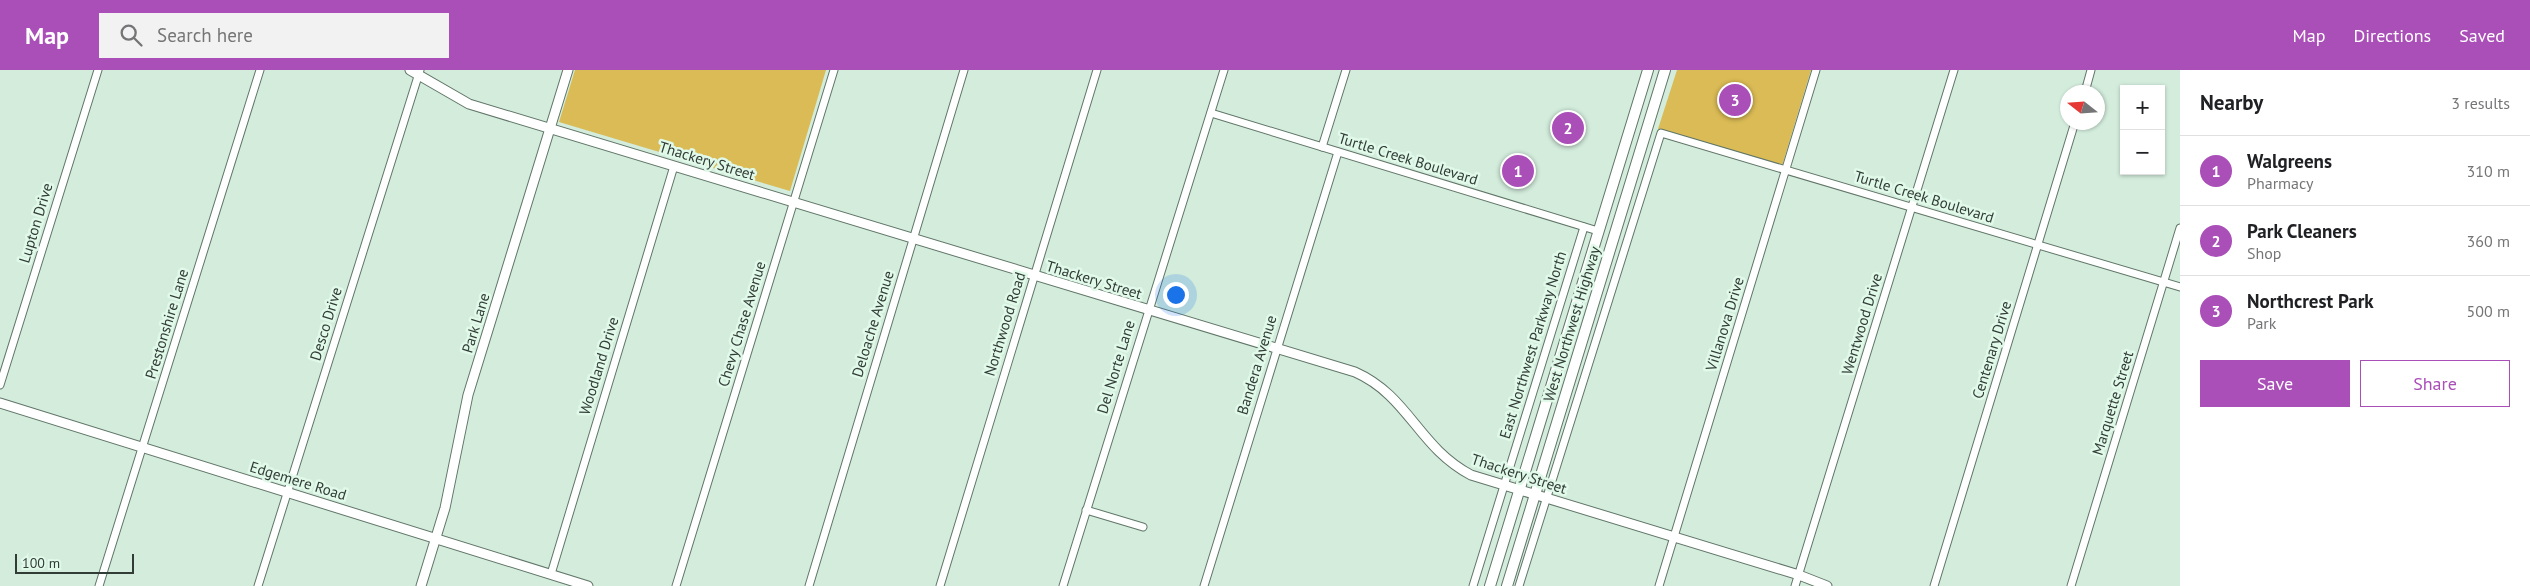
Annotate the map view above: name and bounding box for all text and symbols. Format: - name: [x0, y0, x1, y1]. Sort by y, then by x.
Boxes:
- search box: [99, 13, 449, 58]
- text: Map: [25, 20, 69, 51]
- icon: search: [117, 21, 145, 49]
- text: Search here: [157, 23, 253, 47]
- text: Map: [2293, 24, 2325, 47]
- text: Directions: [2353, 24, 2431, 47]
- text: Saved: [2459, 24, 2505, 47]
- pin: 3: [1719, 81, 1751, 119]
- north arrow: [2060, 85, 2105, 130]
- map controls: [2120, 85, 2165, 175]
- button: +: [2120, 85, 2165, 130]
- text: Nearby: [2200, 89, 2263, 116]
- text: 3 results: [2451, 93, 2510, 113]
- pin: 2: [1552, 109, 1584, 147]
- street label: Turtle Creek Boulevard: [1336, 128, 1480, 189]
- button: −: [2120, 130, 2165, 175]
- street label: Thackery Street: [657, 137, 757, 184]
- text: Walgreens: [2247, 149, 2332, 173]
- pin: 1: [1502, 152, 1534, 190]
- text: 1: [2211, 161, 2221, 181]
- text: 310 m: [2467, 161, 2510, 181]
- street label: Turtle Creek Boulevard: [1852, 166, 1996, 227]
- text: Pharmacy: [2247, 173, 2313, 193]
- street label: Lupton Drive: [14, 181, 57, 265]
- text: Park Cleaners: [2247, 219, 2357, 243]
- text: 2: [2211, 231, 2221, 251]
- text: 360 m: [2467, 231, 2510, 251]
- text: Shop: [2247, 243, 2281, 263]
- street label: West Northwest Highway: [1539, 244, 1604, 404]
- street label: East Northwest Parkway North: [1495, 249, 1570, 441]
- street label: Thackery Street: [1044, 256, 1144, 303]
- street label: Chevy Chase Avenue: [713, 259, 770, 389]
- street label: Prestonshire Lane: [141, 267, 192, 381]
- street label: Deloache Avenue: [847, 268, 898, 379]
- street label: Northwood Road: [980, 270, 1029, 378]
- street label: Wentwood Drive: [1837, 271, 1886, 377]
- street label: Villanova Drive: [1701, 275, 1748, 374]
- your location: [1163, 282, 1189, 308]
- street label: Desco Drive: [305, 285, 346, 363]
- text: Northcrest Park: [2247, 289, 2374, 313]
- street label: Park Lane: [457, 290, 494, 355]
- street label: Centenary Drive: [1968, 299, 2015, 401]
- text: 3: [2211, 301, 2221, 321]
- text: 500 m: [2467, 301, 2510, 321]
- street label: Bandera Avenue: [1232, 313, 1281, 417]
- text: Park: [2247, 313, 2276, 333]
- street label: Woodland Drive: [575, 314, 622, 417]
- street label: Del Norte Lane: [1092, 318, 1139, 416]
- street label: Marquette Street: [2088, 348, 2137, 457]
- button: Save: [2200, 360, 2350, 407]
- button: Share: [2360, 360, 2510, 407]
- street label: Thackery Street: [1469, 449, 1569, 498]
- street label: Edgemere Road: [248, 457, 349, 504]
- scale bar: [15, 551, 134, 574]
- text: 100 m: [22, 554, 60, 572]

